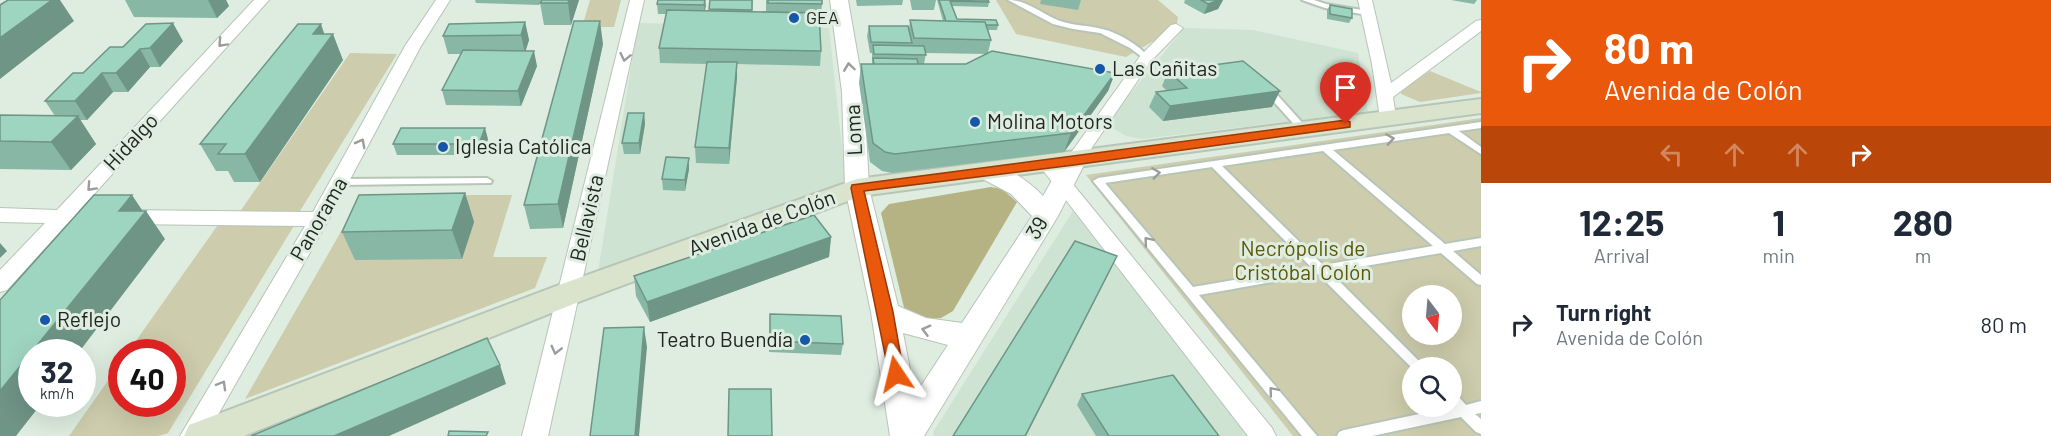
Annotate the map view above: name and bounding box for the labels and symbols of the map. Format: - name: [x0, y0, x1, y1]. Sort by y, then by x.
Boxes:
- place label: GEA: [806, 6, 839, 28]
- marker: GEA: [787, 11, 801, 25]
- one-way arrow: [218, 36, 229, 47]
- one-way arrow: [619, 52, 632, 62]
- place label: Las Cañitas: [1112, 55, 1217, 80]
- one-way arrow: [843, 62, 856, 72]
- marker: Las Cañitas: [1093, 62, 1107, 76]
- pin: [1320, 62, 1371, 124]
- street label: Loma: [839, 104, 866, 156]
- street label: Hidalgo: [97, 107, 163, 175]
- place label: Molina Motors: [987, 108, 1113, 133]
- marker: Molina Motors: [968, 115, 982, 129]
- place label: Iglesia Católica: [455, 133, 592, 158]
- one-way arrow: [1386, 134, 1395, 146]
- one-way arrow: [354, 139, 365, 150]
- marker: Iglesia Católica: [436, 140, 450, 154]
- one-way arrow: [1151, 167, 1160, 179]
- street label: Panorama: [284, 172, 352, 264]
- street label: Bellavista: [563, 172, 608, 264]
- one-way arrow: [87, 179, 98, 190]
- street label: Avenida de Colón: [685, 183, 838, 260]
- street label: 39: [1019, 211, 1052, 243]
- park label: Necrópolis de Cristóbal Colón: [1234, 235, 1372, 284]
- one-way arrow: [1144, 237, 1155, 248]
- north arrow: [1402, 285, 1462, 345]
- place label: Reflejo: [57, 306, 121, 331]
- marker: Reflejo: [38, 313, 52, 327]
- one-way arrow: [921, 325, 931, 338]
- place label: Teatro Buendía: [657, 326, 793, 351]
- marker: Teatro Buendía: [798, 333, 812, 347]
- speed limit sign: 40: [108, 339, 186, 417]
- position arrow: [864, 342, 928, 406]
- one-way arrow: [550, 345, 563, 355]
- one-way arrow: [215, 381, 227, 392]
- one-way arrow: [1269, 387, 1280, 398]

